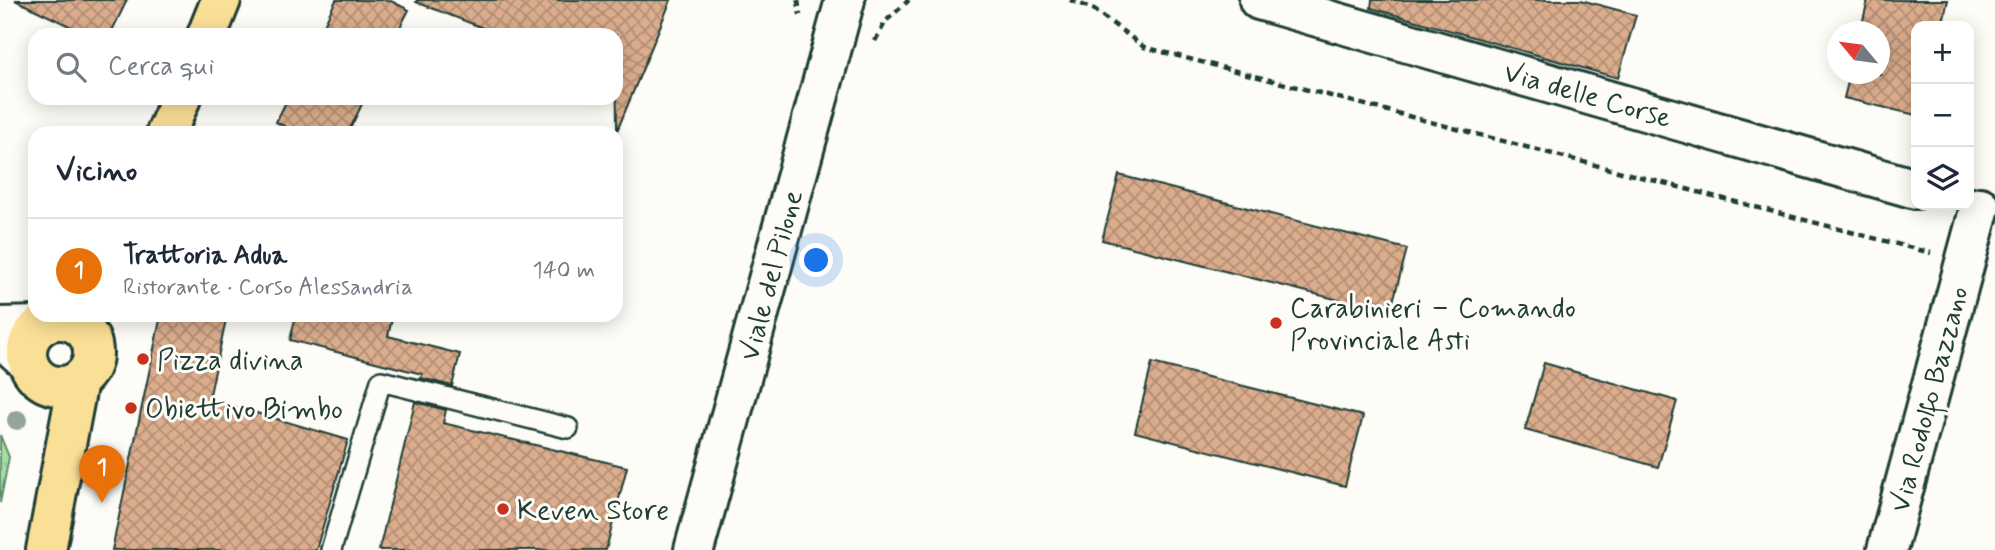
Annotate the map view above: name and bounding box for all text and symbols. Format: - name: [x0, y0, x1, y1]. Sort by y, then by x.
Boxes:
- north arrow: [1827, 21, 1890, 84]
- map controls: [1911, 21, 1974, 210]
- button: +: [1911, 21, 1974, 84]
- search box: [28, 28, 623, 105]
- icon: search: [52, 48, 90, 86]
- text: Cerca qui: [108, 50, 214, 84]
- street label: Via delle Corse: [1499, 55, 1675, 138]
- button: −: [1911, 84, 1974, 147]
- button: layers: [1911, 147, 1974, 210]
- text: Vicino: [56, 152, 137, 191]
- street label: Viale del Pilone: [732, 186, 813, 365]
- text: Trattoria Adua: [123, 239, 287, 273]
- your location: [799, 243, 833, 277]
- text: 1: [74, 256, 84, 286]
- text: 140 m: [532, 256, 595, 286]
- text: Ristorante · Corso Alessandria: [123, 273, 413, 303]
- street label: Via Rodolfo Bazzano: [1882, 283, 1980, 517]
- place label: Carabinieri – Comando Provinciale Asti: [1290, 291, 1576, 360]
- marker: Carabinieri – Comando Provinciale Asti: [1268, 315, 1284, 331]
- place label: Pizza divina: [157, 343, 303, 380]
- marker: Pizza divina: [135, 351, 151, 367]
- place label: Obiettivo Bimbo: [145, 392, 343, 429]
- marker: Obiettivo Bimbo: [123, 400, 139, 416]
- pin: 1: [79, 445, 125, 503]
- place label: Keven Store: [517, 493, 669, 530]
- marker: Keven Store: [495, 501, 511, 517]

